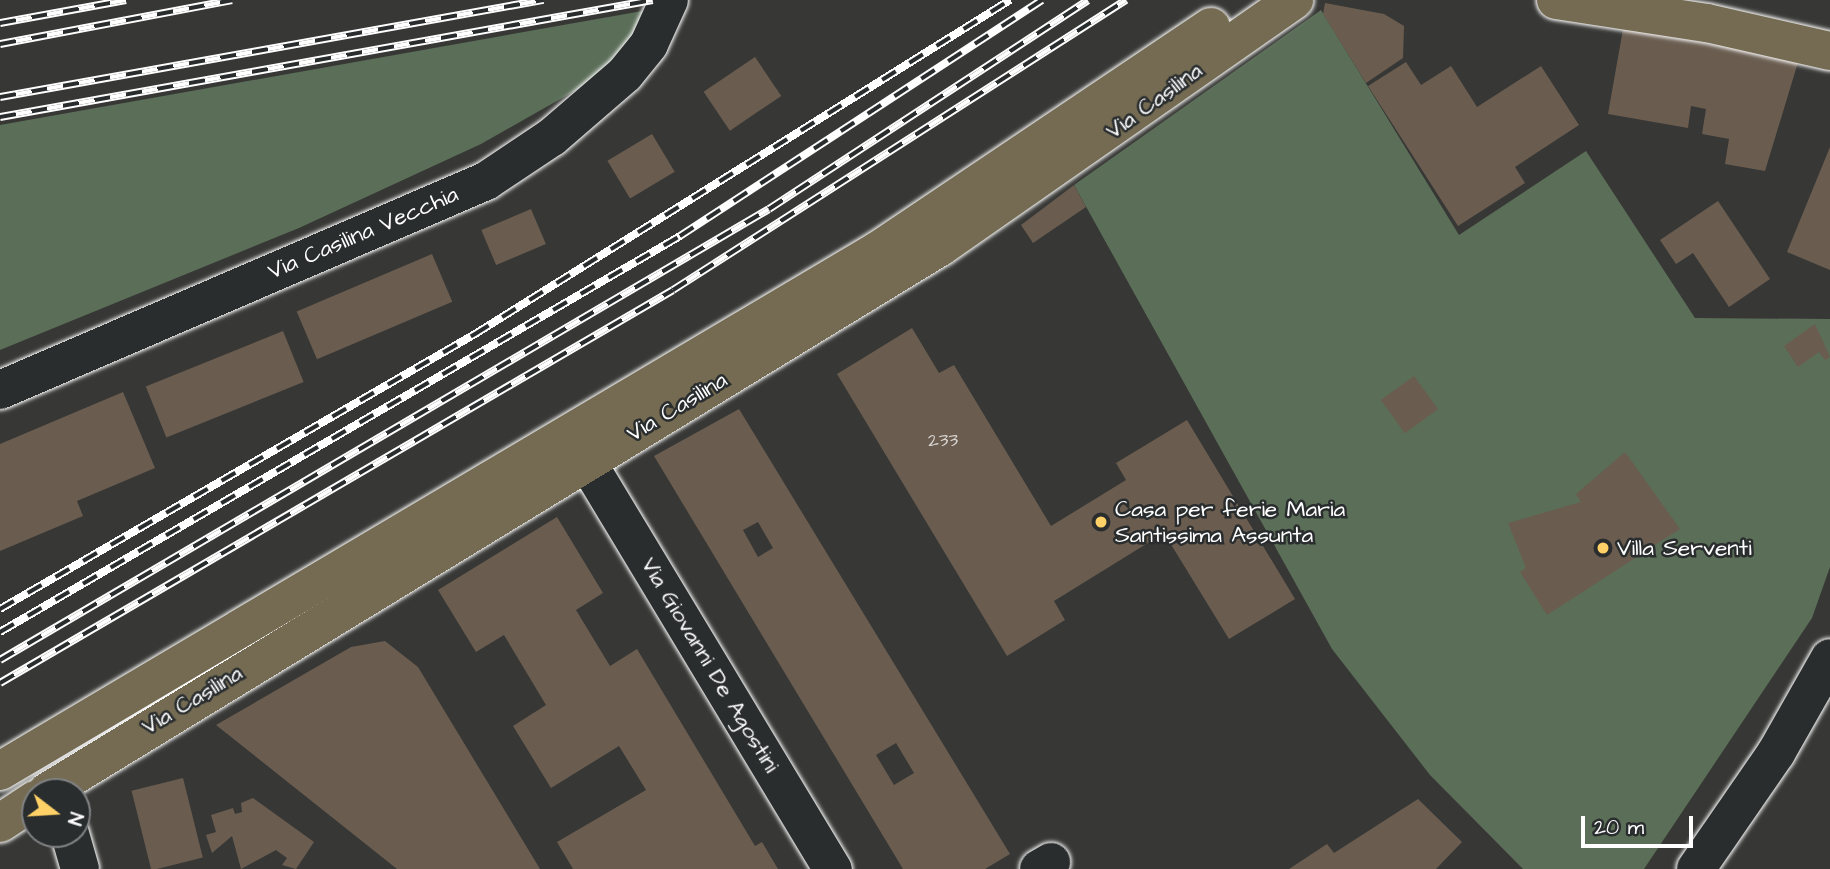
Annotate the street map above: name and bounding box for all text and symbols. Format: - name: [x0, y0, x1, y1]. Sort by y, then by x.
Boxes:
- street label: Via Casilina: [1101, 57, 1207, 145]
- street label: Via Casilina Vecchia: [264, 180, 462, 286]
- street label: Via Casilina: [622, 366, 732, 448]
- house number: 233: [928, 430, 958, 452]
- place label: Casa per ferie Maria Santissima Assunta: [1115, 495, 1345, 549]
- marker: Casa per ferie Maria Santissima Assunta: [1093, 514, 1109, 530]
- place label: Villa Serventi: [1617, 534, 1752, 562]
- marker: Villa Serventi: [1595, 540, 1611, 556]
- street label: Via Giovanni De Agostini: [635, 553, 785, 777]
- street label: Via Casilina: [137, 659, 247, 741]
- north arrow: [21, 778, 91, 848]
- scale bar: [1585, 802, 1697, 846]
- text: N: [60, 809, 89, 828]
- text: 20 m: [1594, 813, 1644, 842]

